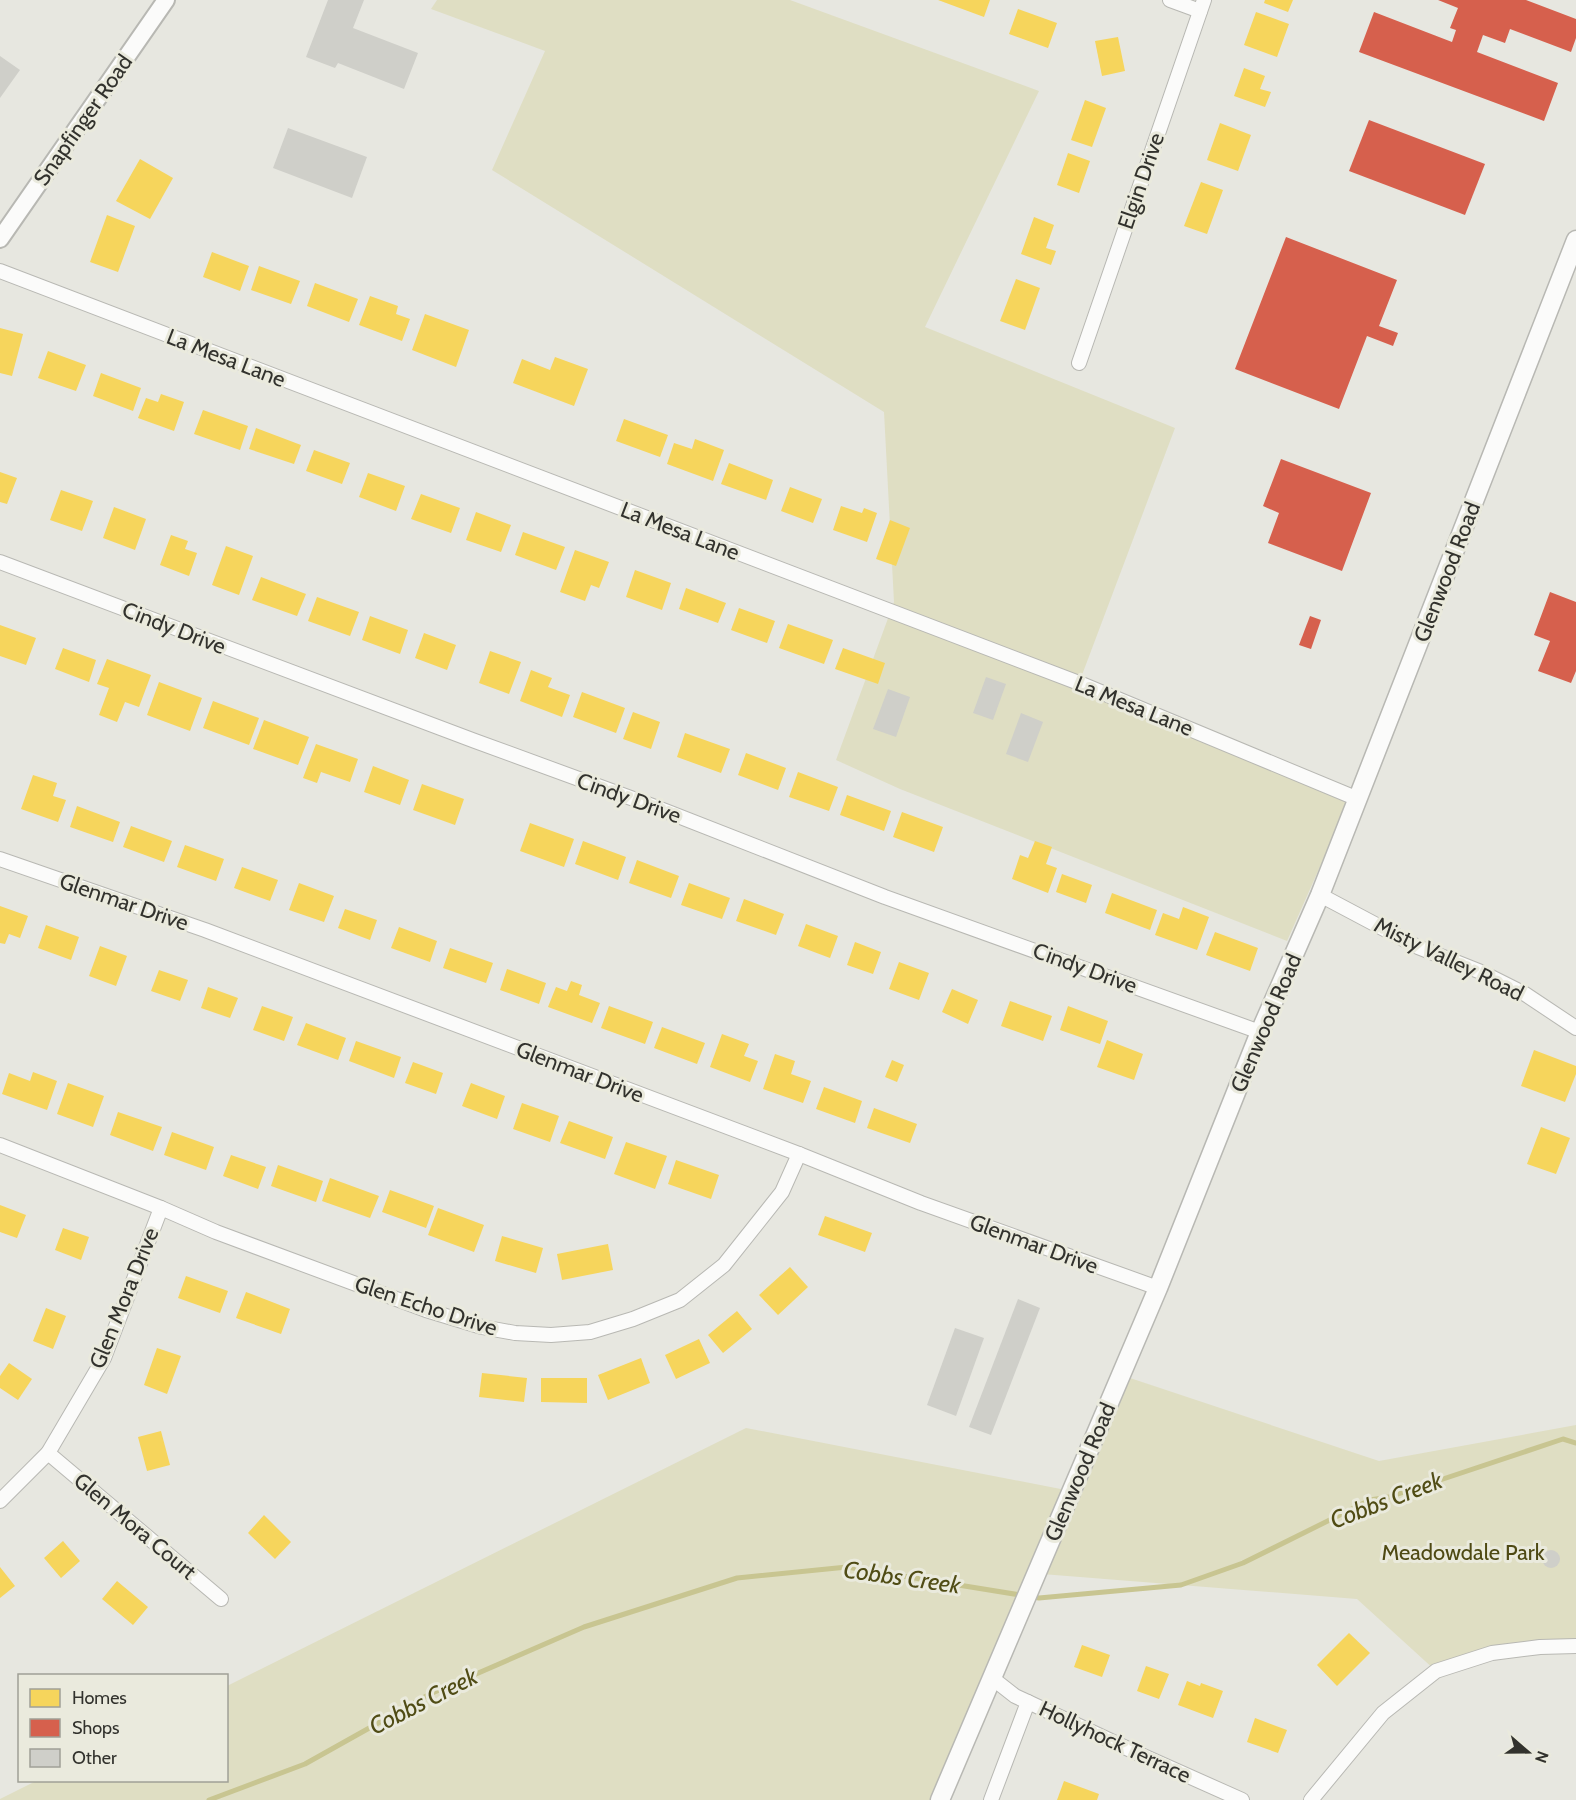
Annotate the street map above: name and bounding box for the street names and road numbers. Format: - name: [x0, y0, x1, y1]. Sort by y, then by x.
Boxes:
- street label: Snapfinger Road: [28, 49, 138, 191]
- street label: Elgin Drive: [1112, 129, 1170, 233]
- street label: La Mesa Lane: [163, 323, 289, 393]
- street label: La Mesa Lane: [617, 496, 743, 566]
- street label: Glenwood Road: [1408, 498, 1486, 646]
- street label: Cindy Drive: [118, 596, 230, 660]
- street label: La Mesa Lane: [1071, 670, 1197, 742]
- street label: Cindy Drive: [573, 767, 685, 829]
- street label: Glenmar Drive: [56, 867, 192, 937]
- street label: Misty Valley Road: [1370, 911, 1528, 1007]
- street label: Cindy Drive: [1029, 937, 1141, 999]
- street label: Glenwood Road: [1225, 950, 1307, 1096]
- street label: Glenmar Drive: [512, 1035, 648, 1109]
- street label: Glenmar Drive: [966, 1208, 1102, 1280]
- street label: Glen Mora Drive: [83, 1224, 165, 1372]
- street label: Glen Echo Drive: [351, 1270, 501, 1342]
- street label: Glenwood Road: [1039, 1399, 1121, 1545]
- street label: Glen Mora Court: [68, 1467, 202, 1585]
- street label: Hollyhock Terrace: [1035, 1695, 1195, 1789]

